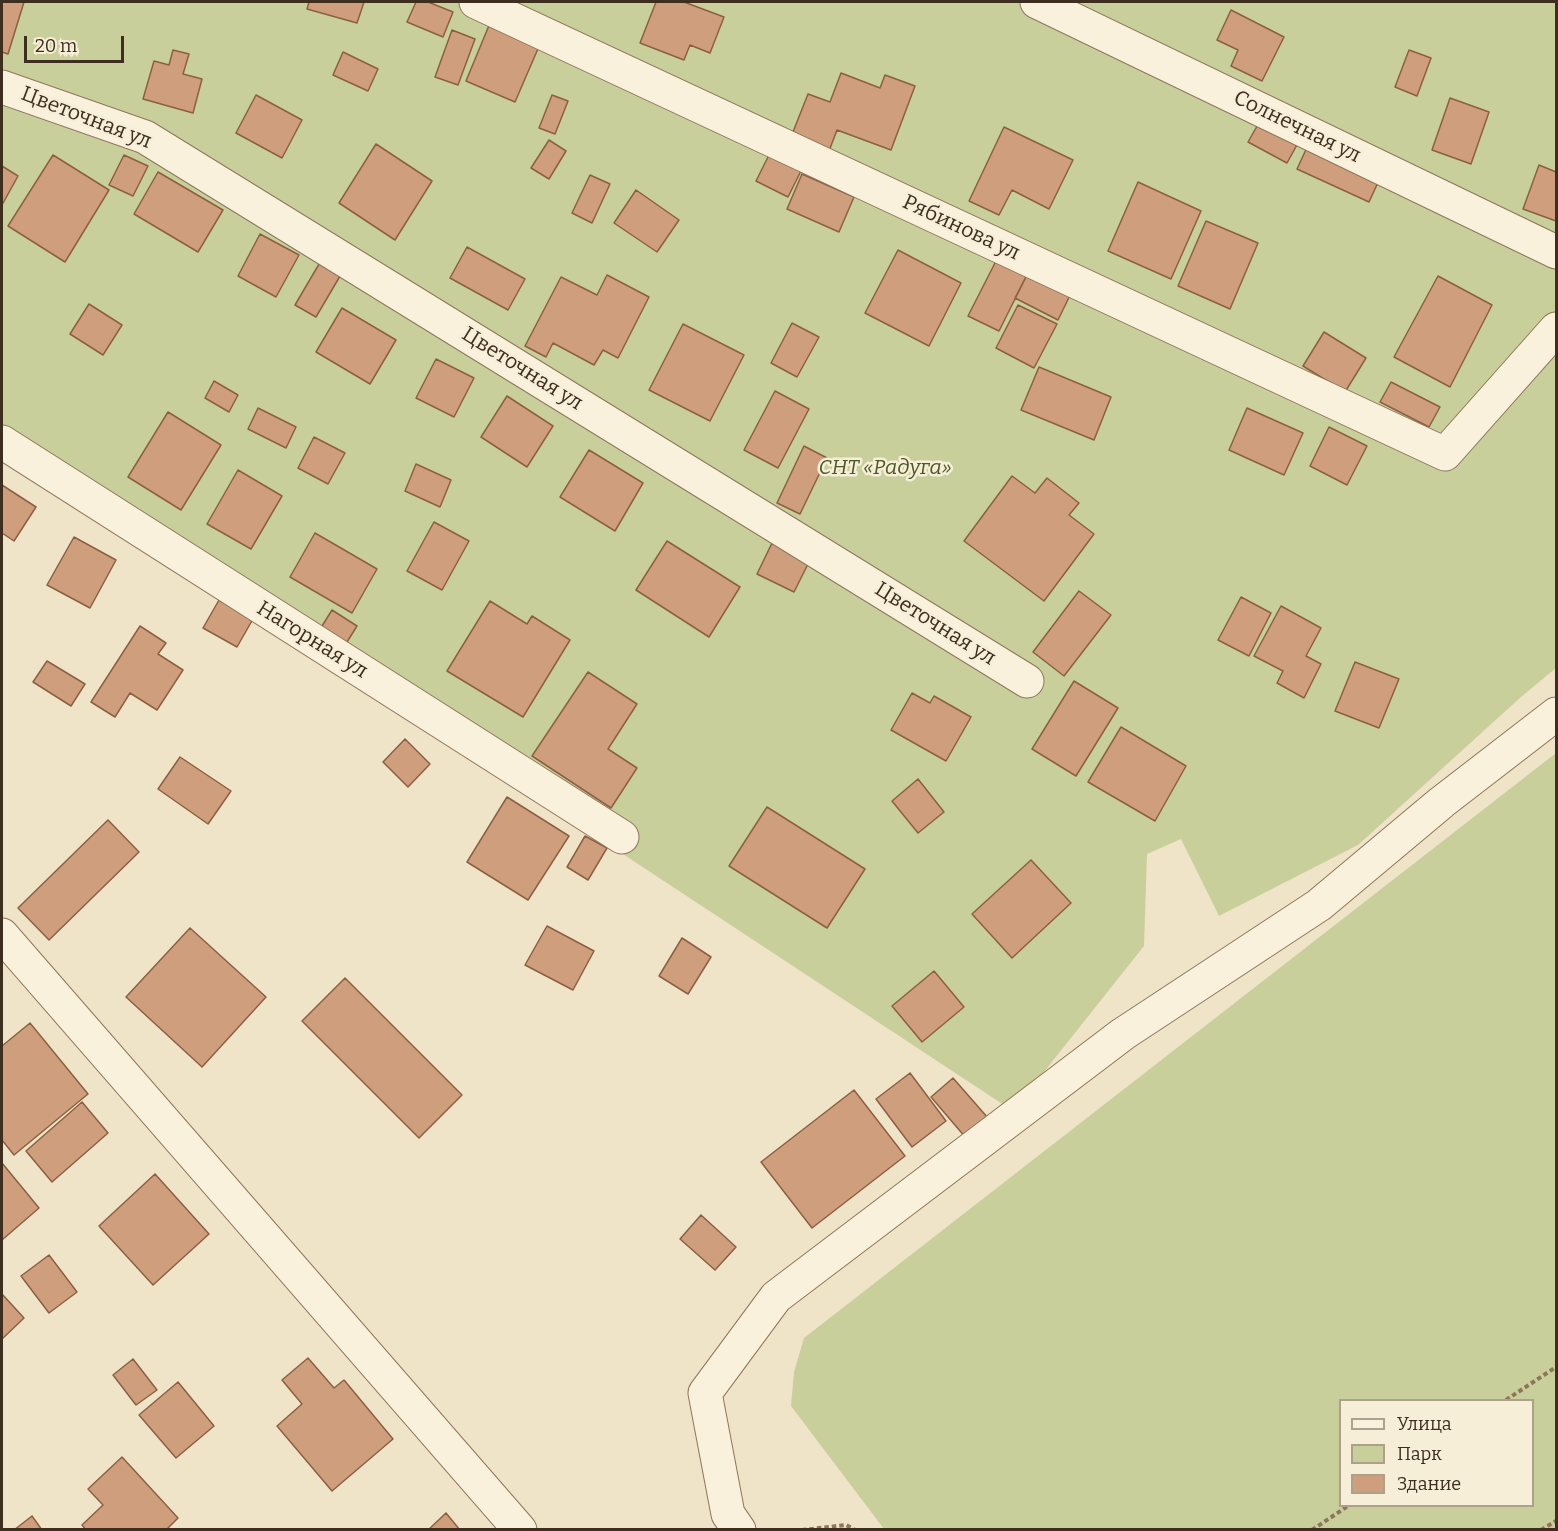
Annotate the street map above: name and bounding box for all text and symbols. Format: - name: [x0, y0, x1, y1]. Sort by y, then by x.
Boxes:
- scale bar: [27, 24, 128, 62]
- text: 20 m: [35, 35, 77, 57]
- street label: Цветочная ул: [17, 82, 155, 154]
- street label: Солнечная ул: [1229, 85, 1365, 169]
- street label: Рябинова ул: [898, 190, 1024, 266]
- street label: Цветочная ул: [457, 322, 587, 416]
- park label: СНТ «Радуга»: [818, 455, 952, 481]
- street label: Цветочная ул: [870, 577, 1000, 671]
- street label: Нагорная ул: [252, 596, 372, 684]
- legend: [1339, 1399, 1534, 1507]
- text: Улица: [1397, 1413, 1452, 1435]
- text: Парк: [1397, 1443, 1442, 1465]
- text: Здание: [1397, 1473, 1461, 1495]

